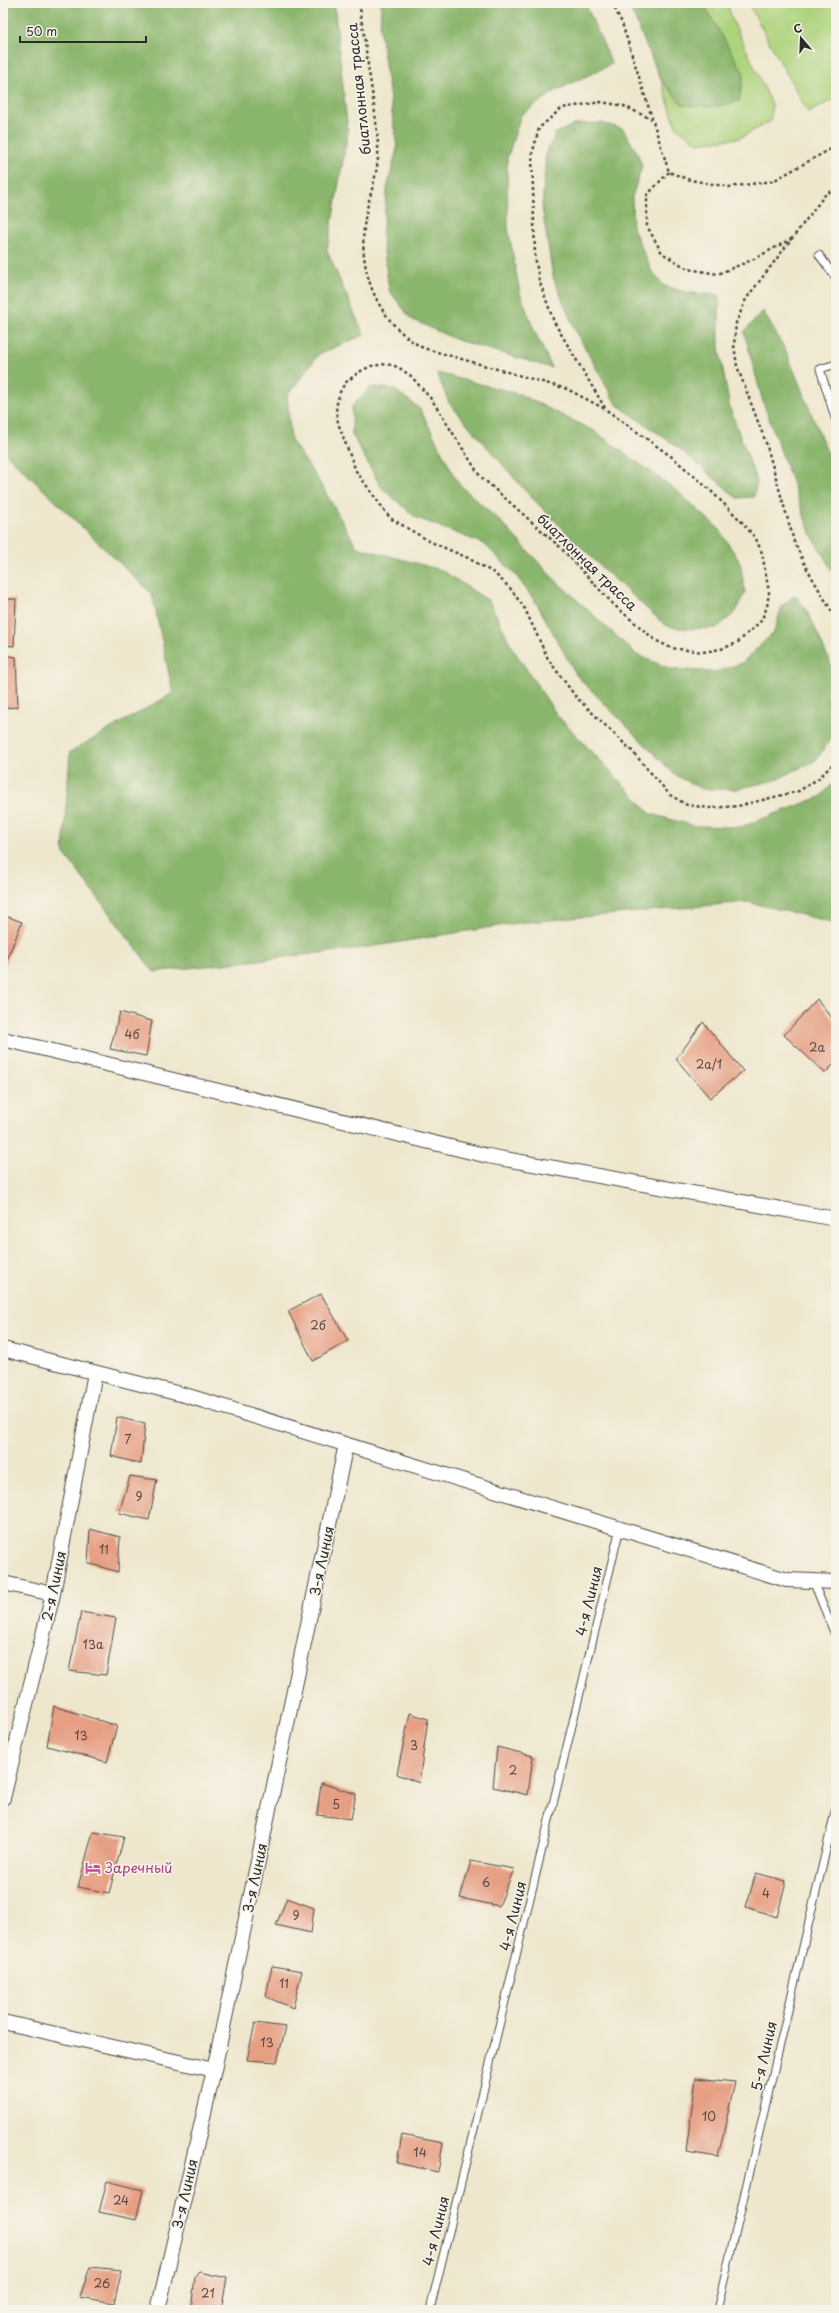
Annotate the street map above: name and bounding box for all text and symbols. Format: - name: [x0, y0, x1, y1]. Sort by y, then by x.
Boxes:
- scale bar: [20, 18, 146, 44]
- north arrow: [781, 18, 821, 58]
- text: С: [791, 19, 804, 37]
- text: 50 m: [26, 22, 57, 40]
- street label: биатлонная трасса: [341, 22, 376, 156]
- street label: биатлонная трасса: [532, 508, 642, 615]
- house number: 4б: [125, 1025, 139, 1043]
- house number: 2а: [809, 1038, 825, 1056]
- house number: 2а/1: [696, 1055, 722, 1073]
- house number: 2б: [310, 1316, 326, 1334]
- house number: 7: [125, 1430, 132, 1448]
- house number: 9: [135, 1487, 143, 1505]
- street label: 3-я Линия: [304, 1524, 339, 1598]
- house number: 11: [99, 1540, 109, 1558]
- street label: 2-я Линия: [36, 1549, 71, 1623]
- street label: 4-я Линия: [570, 1564, 607, 1638]
- house number: 13а: [83, 1635, 104, 1653]
- house number: 13: [74, 1726, 88, 1744]
- house number: 3: [410, 1736, 418, 1754]
- house number: 2: [509, 1761, 517, 1779]
- house number: 5: [332, 1795, 340, 1813]
- street label: 3-я Линия: [237, 1841, 272, 1915]
- place label: Заречный: [105, 1857, 172, 1878]
- hotel icon: Заречный: [84, 1859, 102, 1877]
- house number: 6: [482, 1873, 490, 1891]
- street label: 4-я Линия: [494, 1879, 531, 1953]
- house number: 4: [762, 1884, 770, 1902]
- house number: 9: [292, 1906, 300, 1924]
- house number: 11: [279, 1974, 289, 1992]
- street label: 5-я Линия: [745, 2019, 782, 2093]
- house number: 13: [260, 2033, 274, 2051]
- house number: 10: [702, 2107, 716, 2125]
- house number: 14: [413, 2143, 427, 2161]
- street label: 3-я Линия: [166, 2157, 203, 2231]
- house number: 24: [113, 2191, 129, 2209]
- street label: 4-я Линия: [417, 2194, 454, 2268]
- house number: 26: [94, 2274, 110, 2292]
- house number: 21: [201, 2284, 215, 2302]

